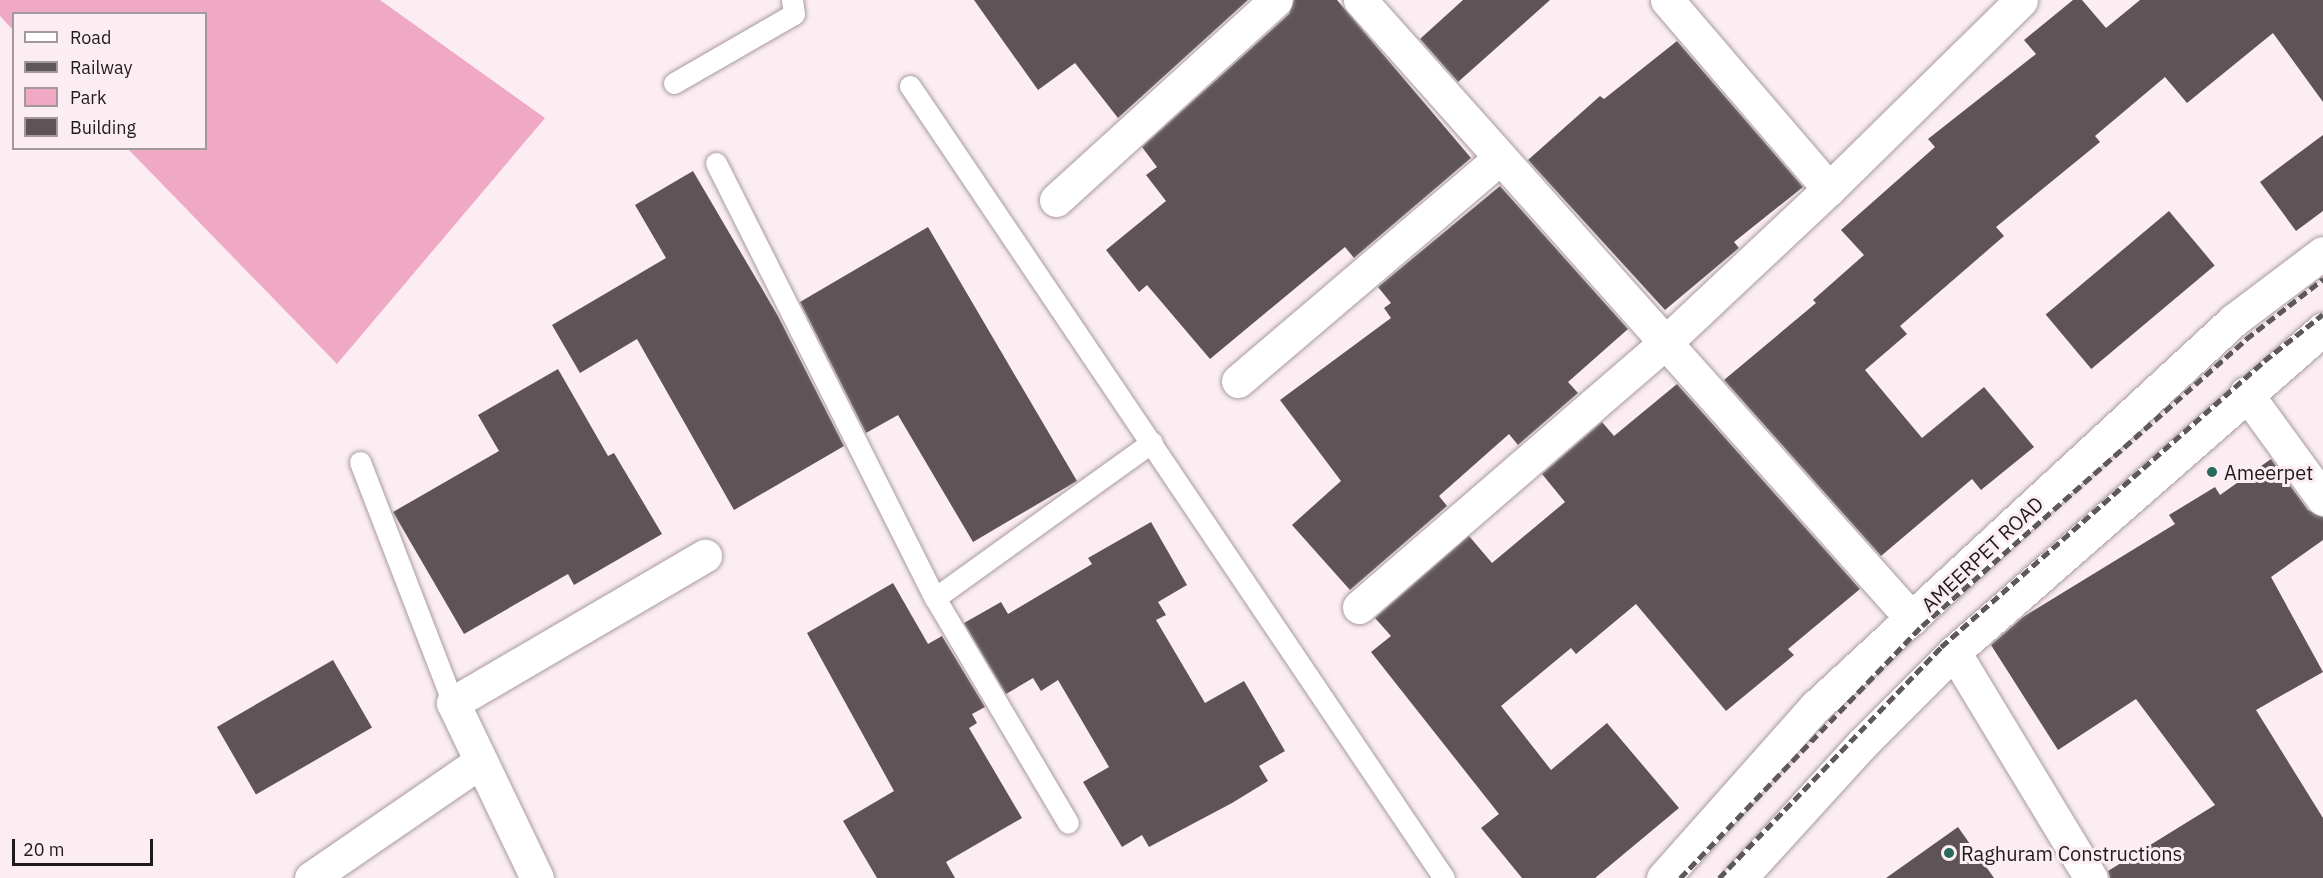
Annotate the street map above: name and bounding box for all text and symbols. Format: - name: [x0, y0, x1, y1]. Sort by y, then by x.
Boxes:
- legend: [12, 12, 207, 150]
- text: Road: [70, 26, 111, 49]
- text: Railway: [70, 56, 132, 79]
- text: Park: [70, 86, 106, 109]
- text: Building: [70, 116, 136, 139]
- place label: Ameerpet: [2224, 460, 2313, 484]
- marker: Ameerpet: [2205, 465, 2219, 479]
- street label: AMEERPET ROAD: [1916, 491, 2048, 617]
- scale bar: [15, 827, 156, 865]
- text: 20 m: [23, 838, 65, 861]
- place label: Raghuram Constructions: [1961, 841, 2182, 865]
- marker: Raghuram Constructions: [1942, 846, 1956, 860]

